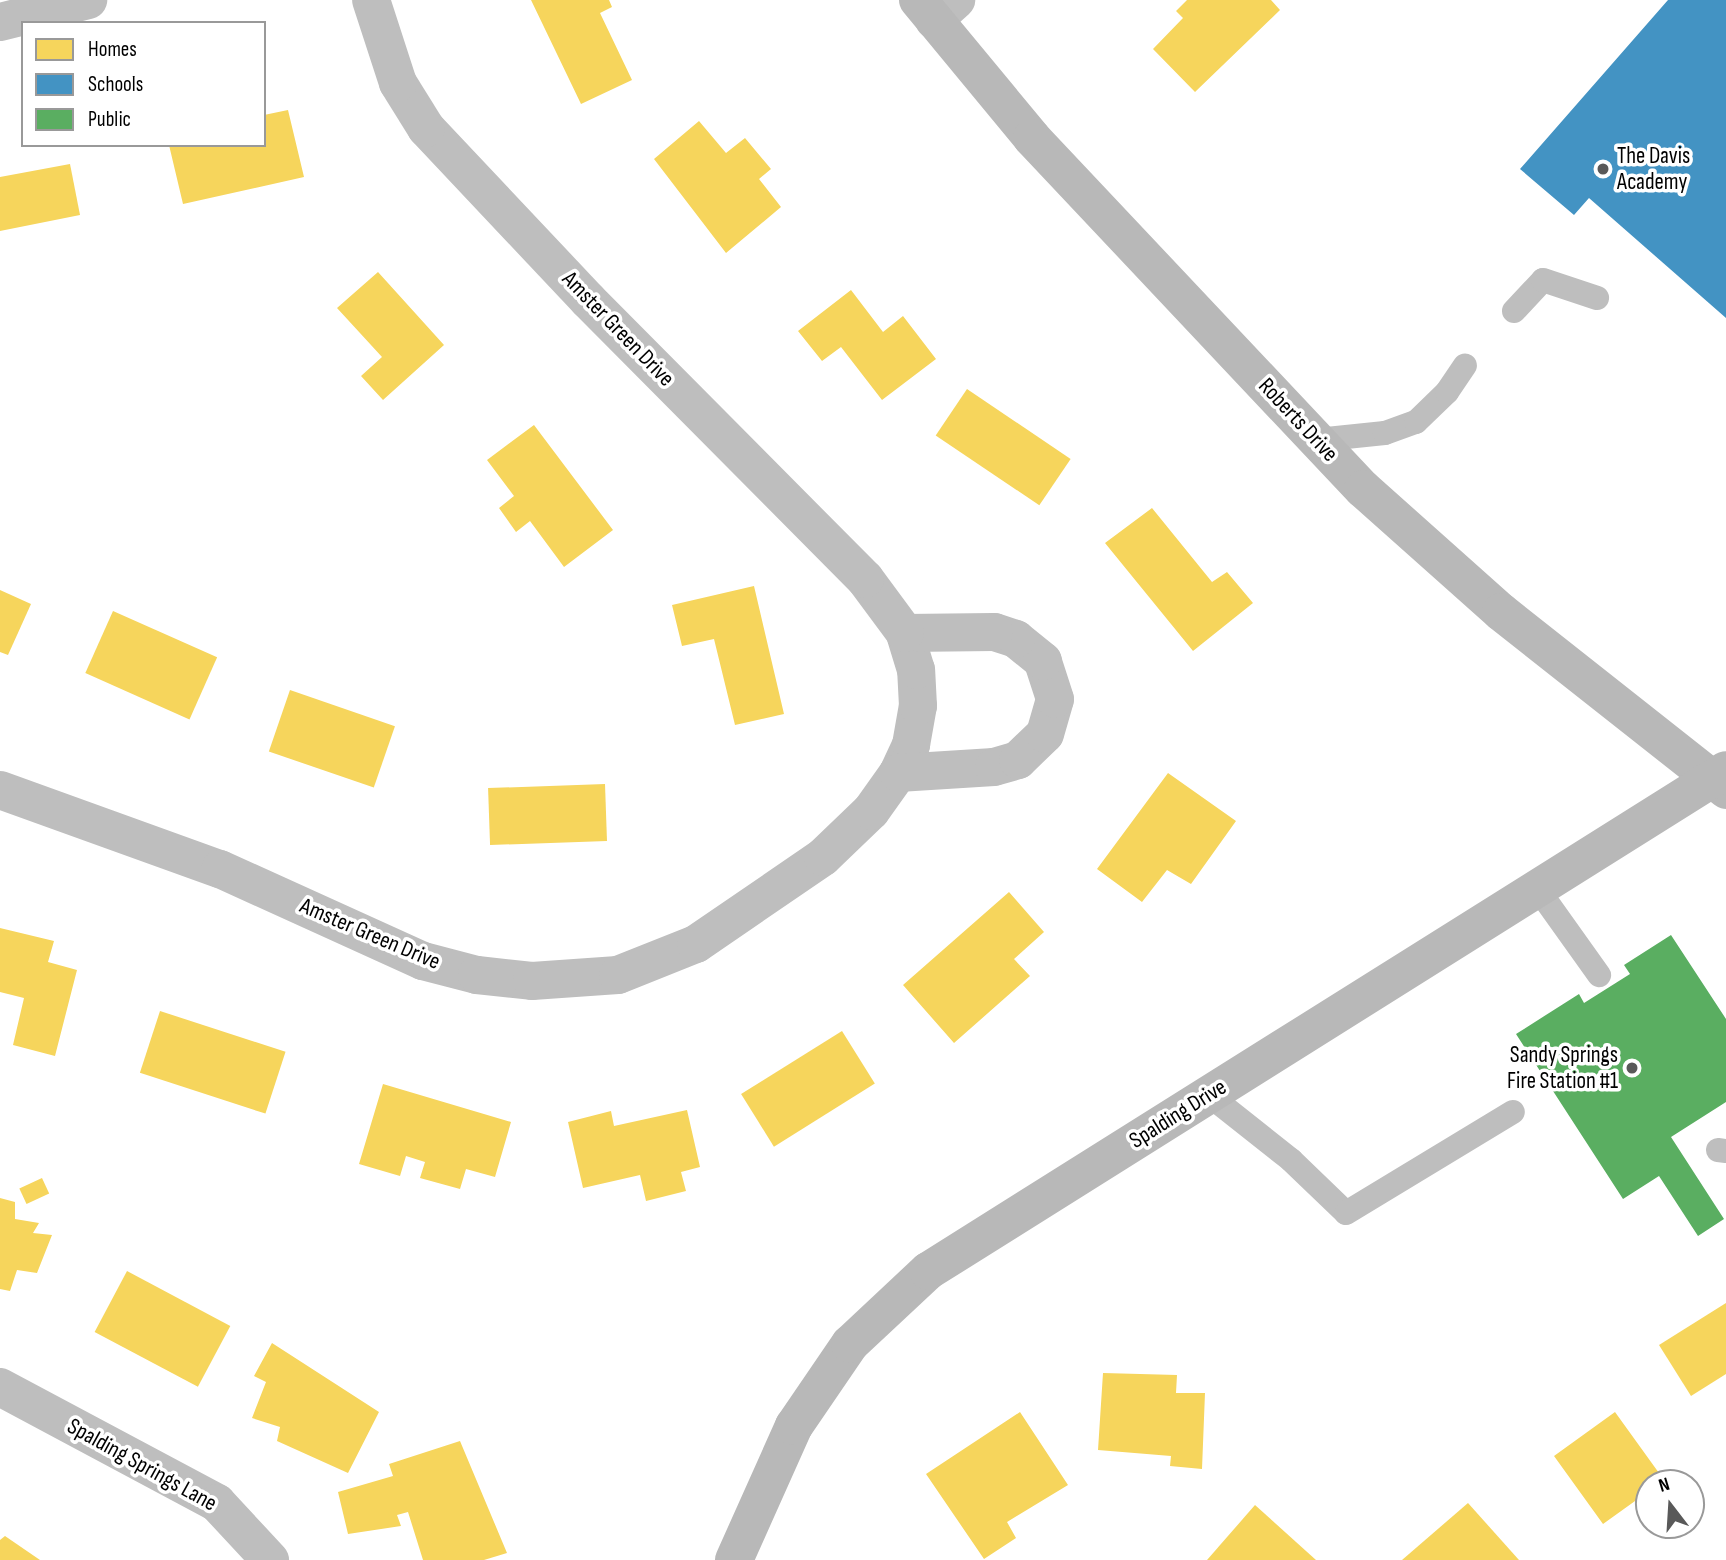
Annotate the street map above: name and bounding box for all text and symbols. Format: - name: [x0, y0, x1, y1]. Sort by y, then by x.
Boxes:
- legend: [21, 21, 266, 147]
- text: Homes: [88, 37, 137, 62]
- text: Schools: [88, 72, 143, 97]
- text: Public: [88, 107, 131, 132]
- place label: The Davis Academy: [1617, 142, 1690, 196]
- marker: The Davis Academy: [1595, 161, 1611, 177]
- street label: Amster Green Drive: [556, 266, 680, 392]
- street label: Roberts Drive: [1252, 372, 1344, 468]
- street label: Amster Green Drive: [296, 892, 444, 976]
- place label: Sandy Springs Fire Station #1: [1507, 1041, 1618, 1095]
- marker: Sandy Springs Fire Station #1: [1624, 1060, 1640, 1076]
- street label: Spalding Drive: [1124, 1073, 1232, 1155]
- street label: Spalding Springs Lane: [62, 1413, 222, 1517]
- north arrow: [1635, 1469, 1705, 1539]
- text: N: [1656, 1473, 1673, 1498]

